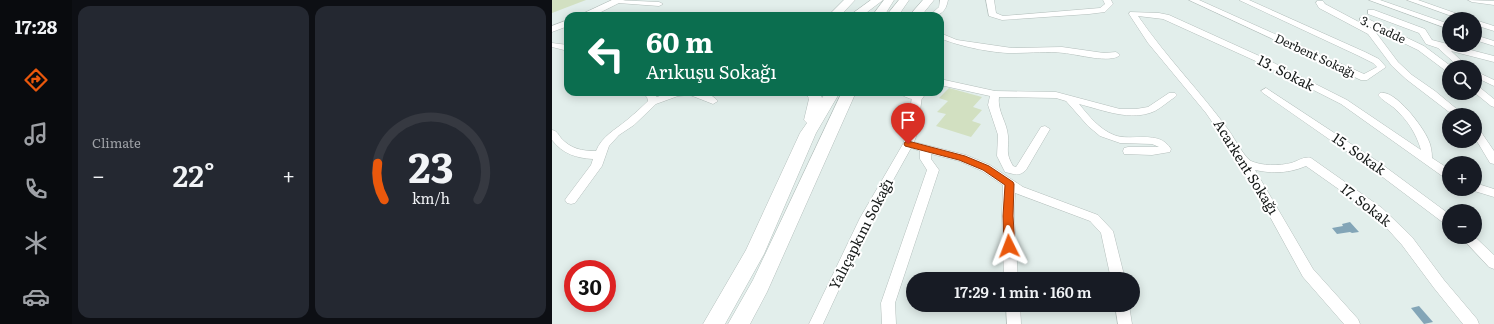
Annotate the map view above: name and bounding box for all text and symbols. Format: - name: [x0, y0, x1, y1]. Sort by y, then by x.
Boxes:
- street label: 3. Cadde: [1358, 11, 1409, 47]
- map controls: [1442, 12, 1482, 244]
- button: sound: [1442, 12, 1482, 52]
- text: 17:28: [15, 13, 57, 40]
- text: 60 m: [646, 20, 713, 62]
- icon: left: [580, 28, 632, 80]
- street label: Derbent Sokağı: [1272, 28, 1359, 82]
- street label: 13. Sokak: [1254, 49, 1319, 95]
- text: Arıkuşu Sokağı: [646, 58, 776, 85]
- button: search: [1442, 60, 1482, 100]
- icon: directions: [22, 66, 50, 94]
- pin: [891, 103, 925, 144]
- button: layers: [1442, 108, 1482, 148]
- icon: arrive: [897, 109, 919, 131]
- street label: Acarkent Sokağı: [1210, 115, 1284, 218]
- icon: music: [22, 120, 50, 148]
- street label: 15. Sokak: [1329, 127, 1391, 179]
- text: Climate: [92, 133, 141, 152]
- text: 23: [408, 134, 453, 196]
- text: 22°: [172, 152, 215, 196]
- button: +: [1442, 156, 1482, 196]
- text: −: [92, 158, 105, 191]
- text: +: [282, 158, 295, 191]
- street label: Yalıçapkını Sokağı: [823, 174, 897, 293]
- icon: phone: [22, 175, 50, 203]
- street label: 17. Sokak: [1337, 178, 1397, 231]
- text: km/h: [411, 187, 450, 208]
- button: −: [1442, 204, 1482, 244]
- position arrow: [988, 225, 1030, 267]
- icon: climate: [22, 229, 50, 257]
- speed limit sign: 30: [564, 260, 616, 312]
- text: 17:29 · 1 min · 160 m: [954, 280, 1092, 303]
- icon: car: [22, 283, 50, 311]

